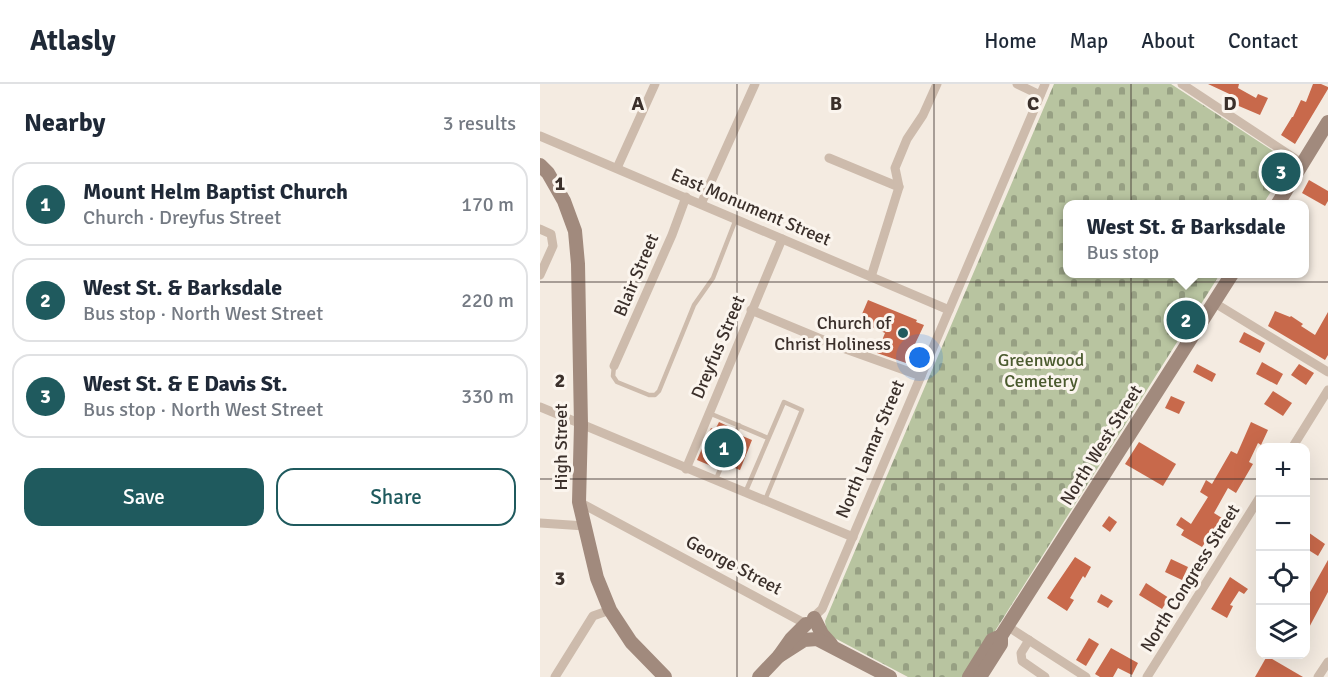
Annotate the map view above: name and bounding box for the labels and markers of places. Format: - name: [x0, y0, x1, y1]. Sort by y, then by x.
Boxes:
- pin: 3: [1262, 150, 1300, 194]
- pin: 2: [1166, 298, 1206, 342]
- place label: Church of Christ Holiness: [774, 312, 892, 355]
- marker: Church of Christ Holiness: [896, 326, 910, 340]
- pin: 1: [704, 426, 744, 470]

